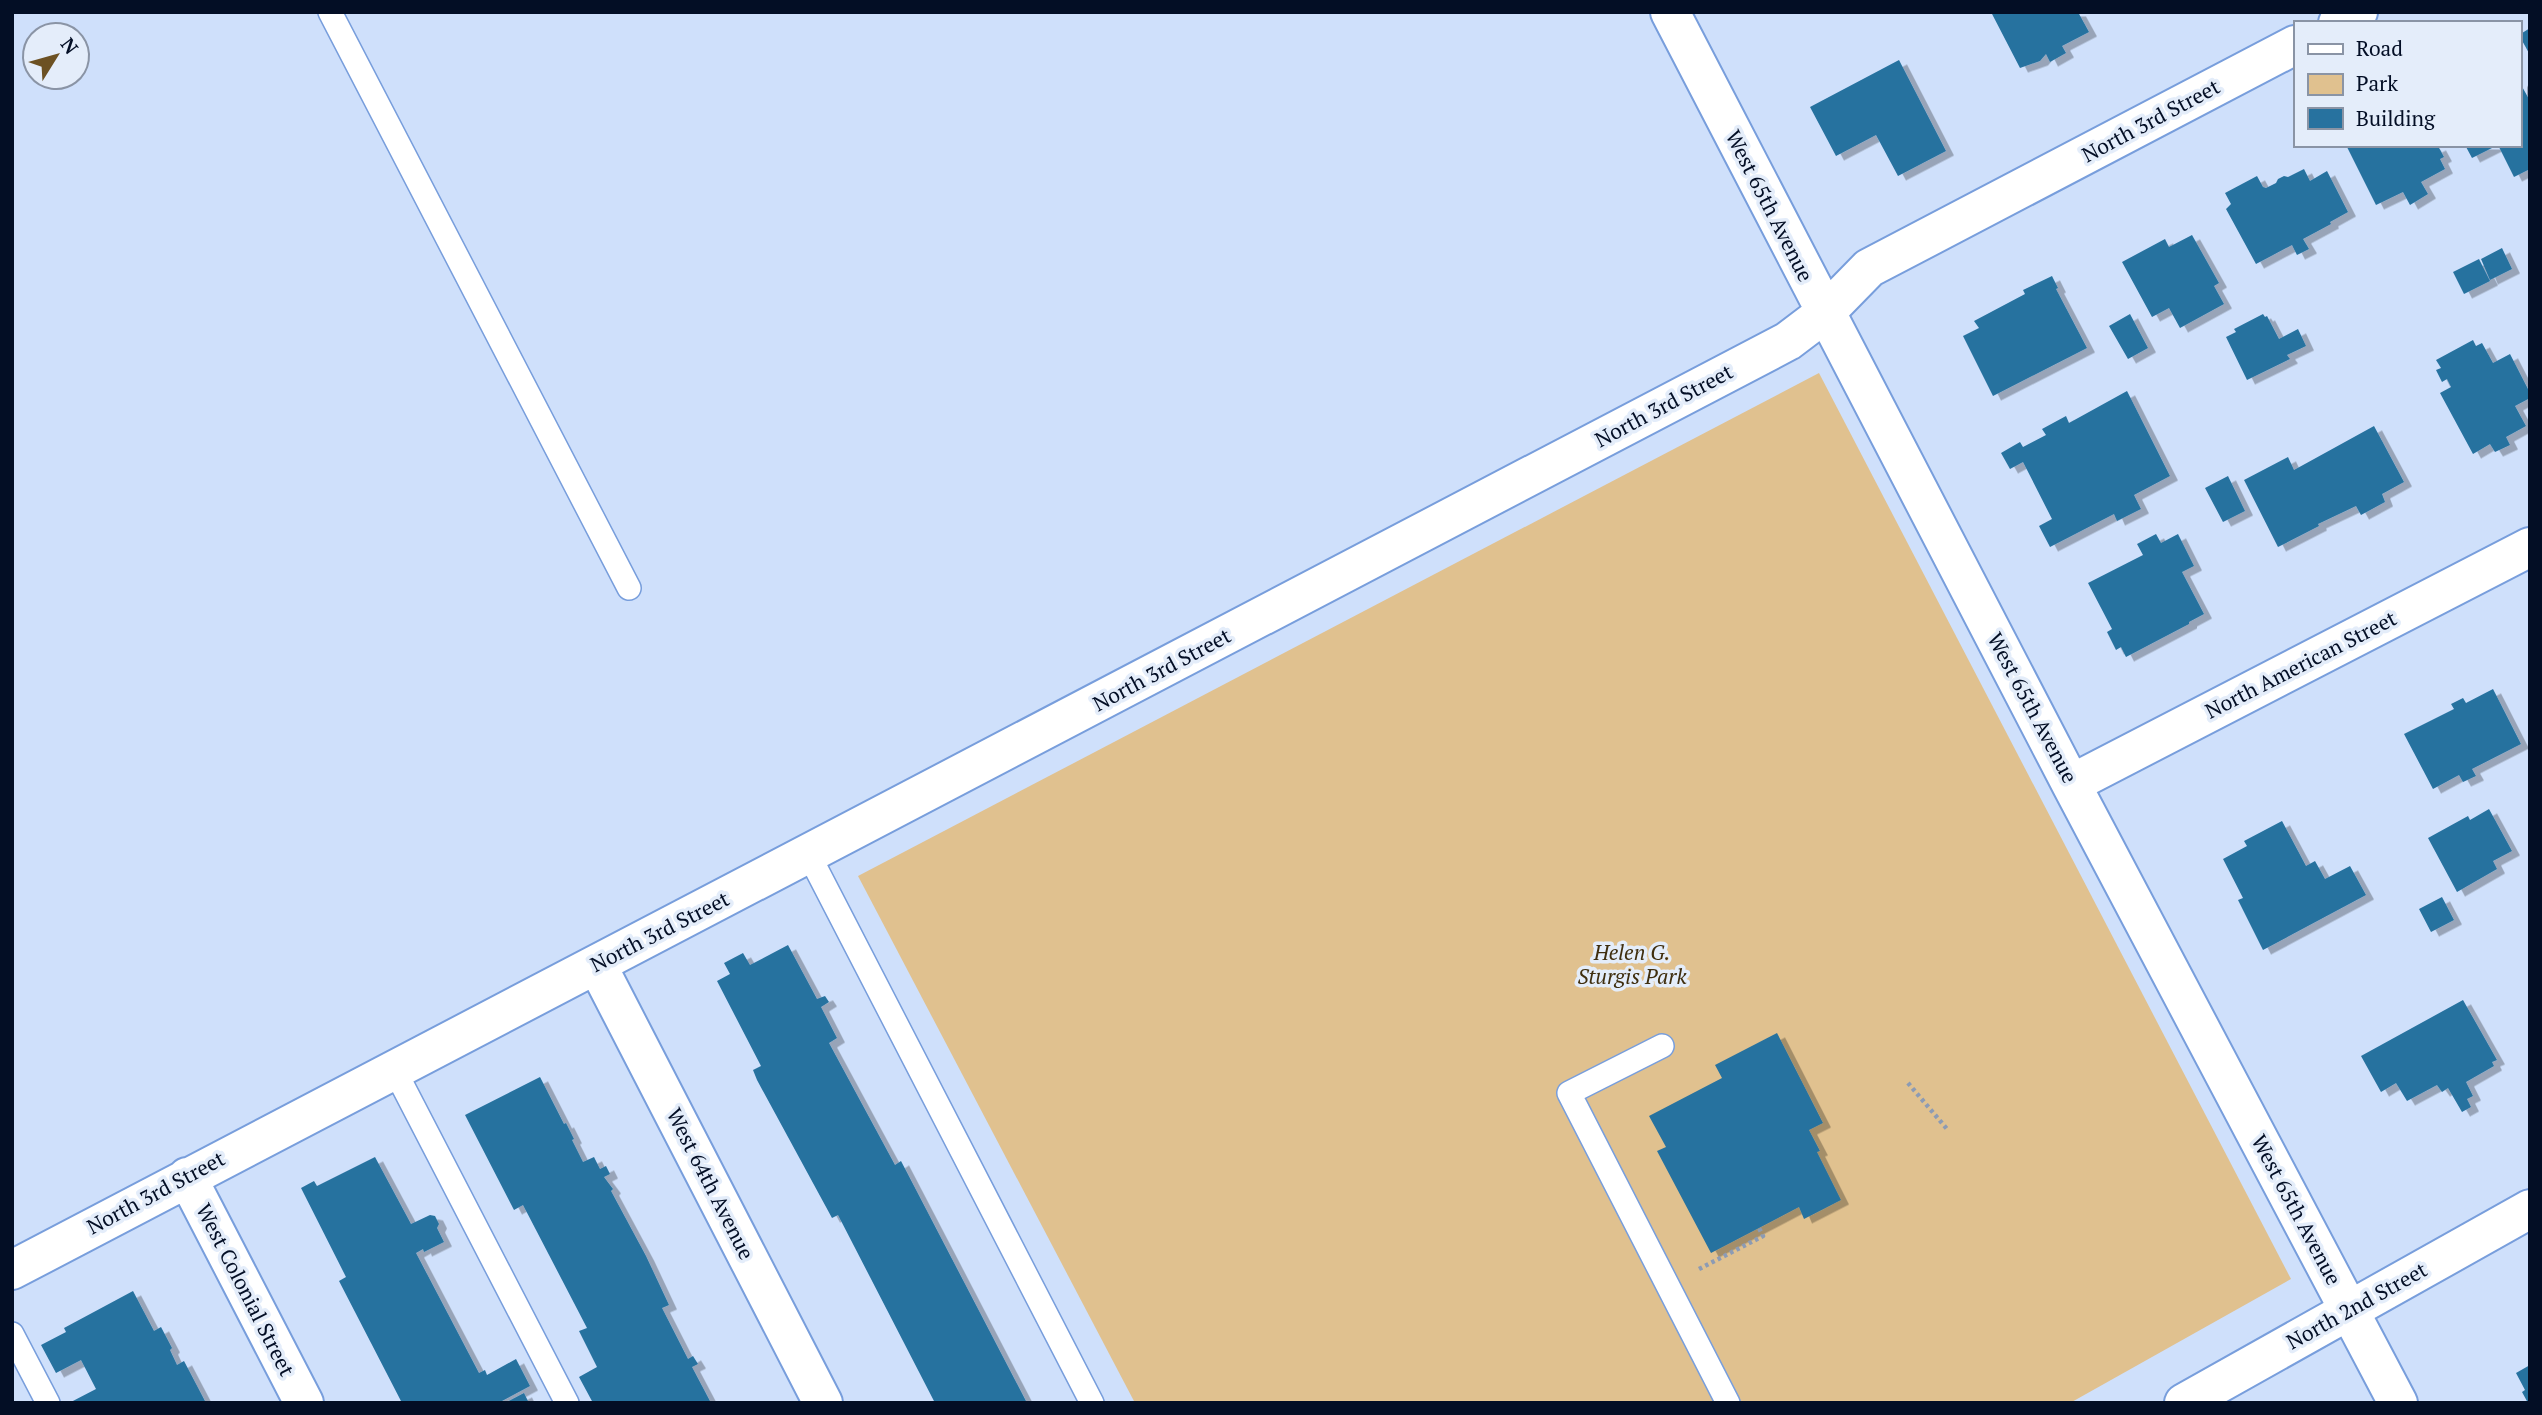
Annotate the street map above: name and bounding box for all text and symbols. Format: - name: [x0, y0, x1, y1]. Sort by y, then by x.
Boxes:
- north arrow: [21, 21, 91, 91]
- legend: [2294, 21, 2521, 147]
- text: N: [56, 32, 85, 59]
- text: Road: [2356, 34, 2403, 62]
- text: Park: [2356, 69, 2398, 97]
- street label: North 3rd Street: [2077, 72, 2225, 168]
- text: Building: [2356, 104, 2436, 132]
- street label: West 65th Avenue: [1720, 125, 1820, 286]
- street label: North 3rd Street: [1590, 357, 1738, 453]
- street label: North American Street: [2200, 604, 2401, 725]
- street label: North 3rd Street: [1088, 621, 1236, 717]
- street label: West 65th Avenue: [1981, 627, 2084, 788]
- street label: North 3rd Street: [585, 884, 734, 978]
- park label: Helen G. Sturgis Park: [1577, 938, 1687, 990]
- street label: West 64th Avenue: [661, 1103, 761, 1264]
- street label: West 65th Avenue: [2245, 1129, 2348, 1290]
- street label: North 3rd Street: [82, 1144, 230, 1240]
- street label: West Colonial Street: [190, 1198, 302, 1381]
- street label: North 2nd Street: [2281, 1255, 2432, 1355]

